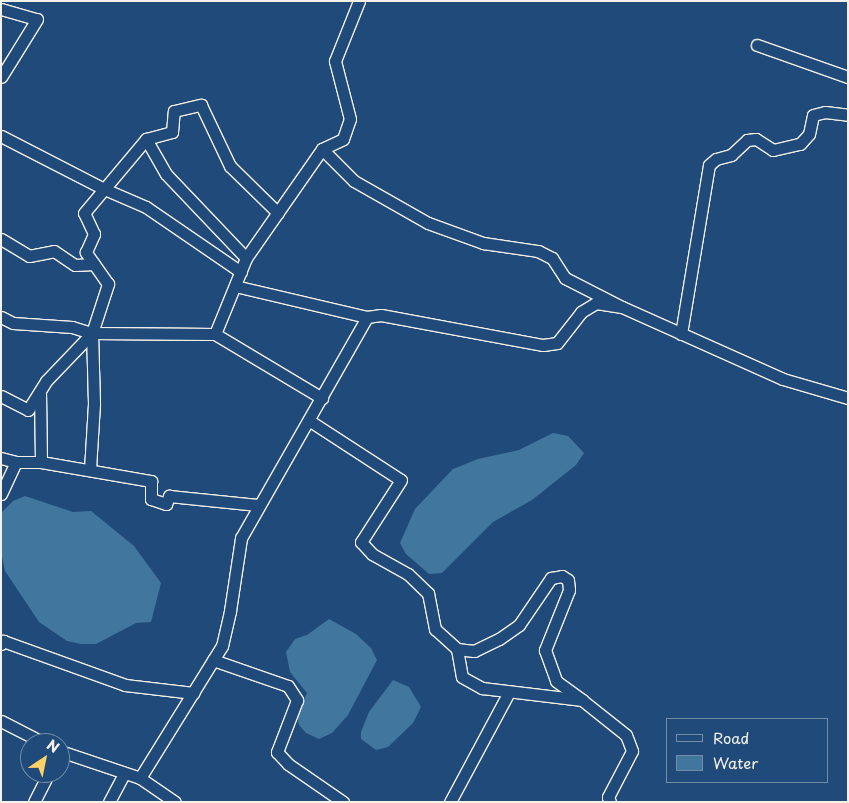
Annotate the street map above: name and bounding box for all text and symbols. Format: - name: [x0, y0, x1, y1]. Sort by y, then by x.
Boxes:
- legend: [666, 718, 829, 783]
- text: Road: [713, 726, 749, 749]
- north arrow: [20, 733, 70, 783]
- text: N: [43, 734, 64, 758]
- text: Water: [713, 751, 758, 774]

